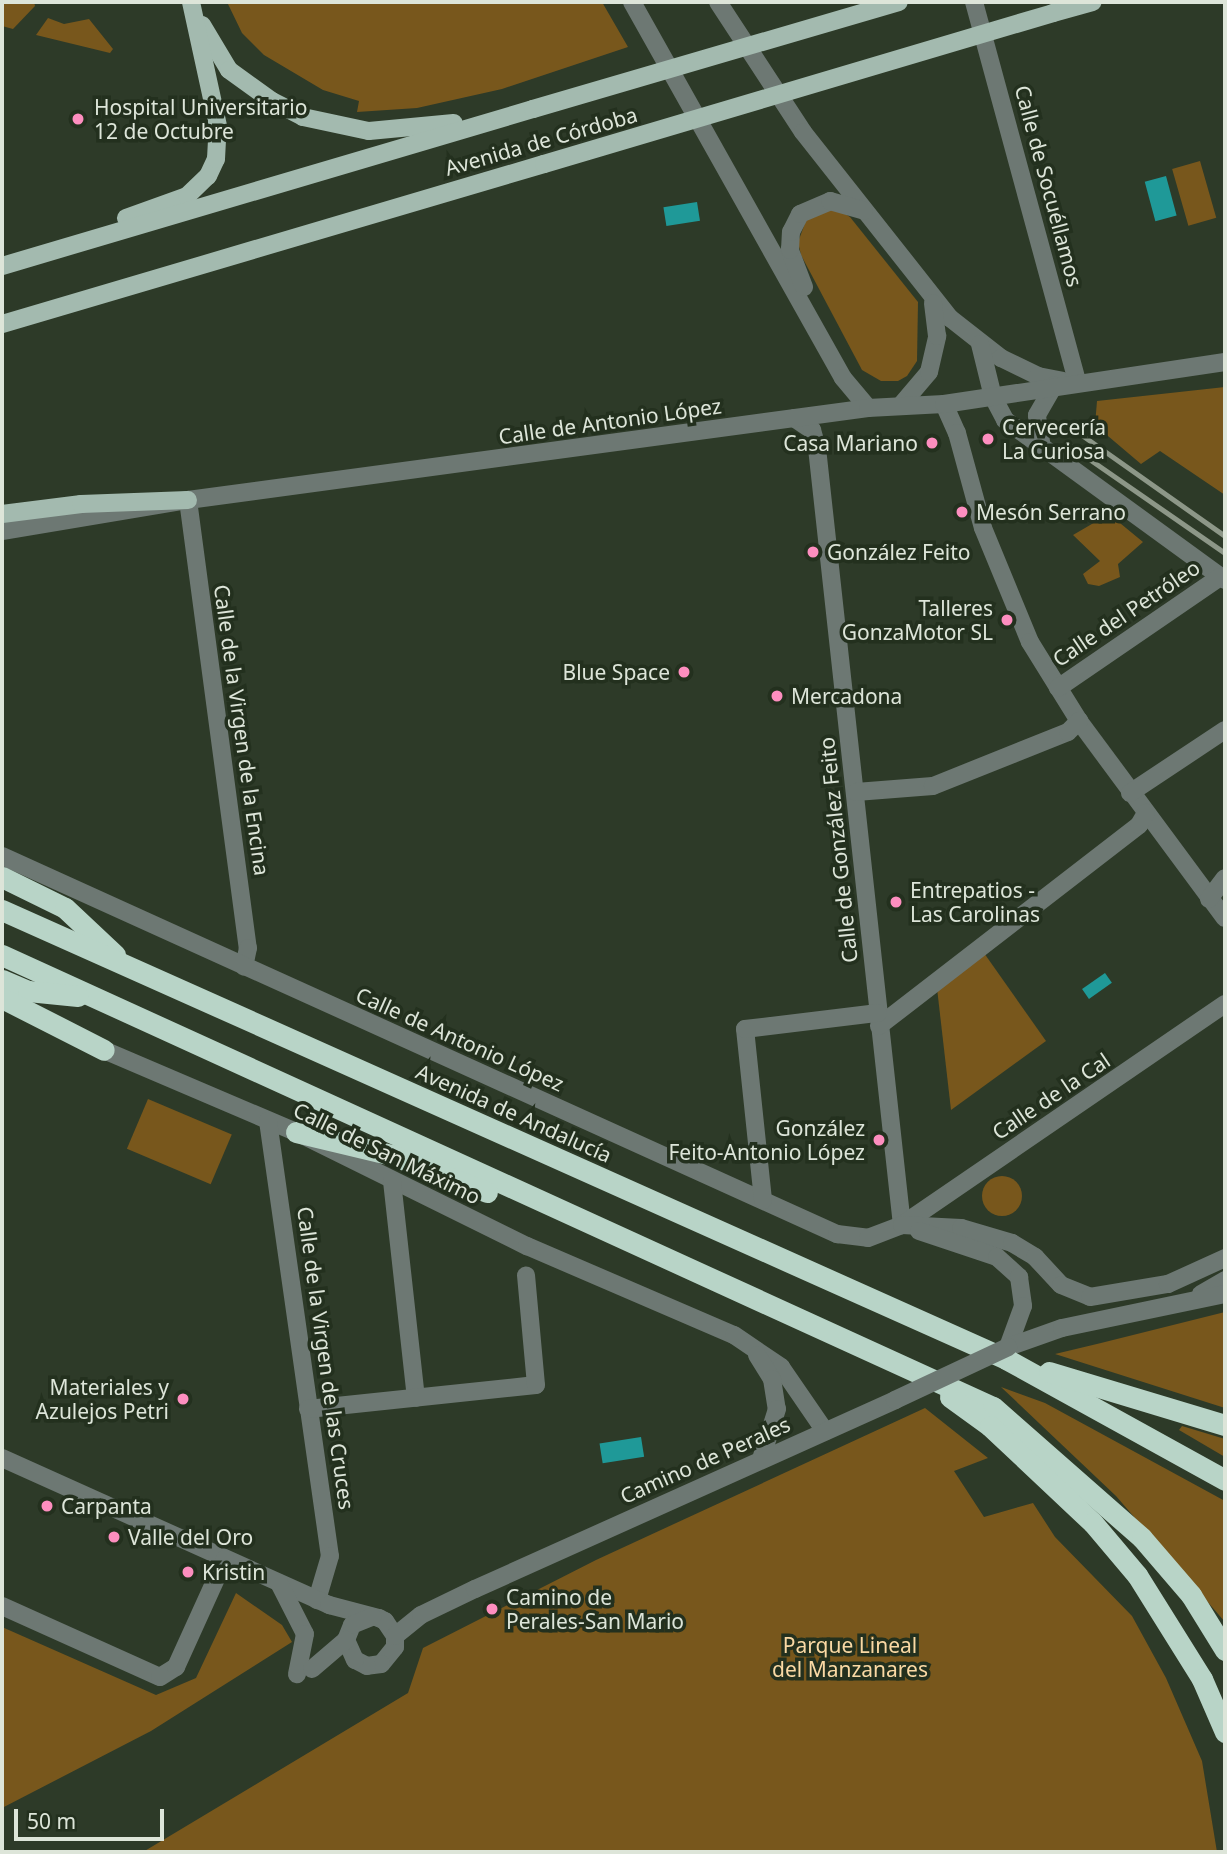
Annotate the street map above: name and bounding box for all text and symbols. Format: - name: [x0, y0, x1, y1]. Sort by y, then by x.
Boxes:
- street label: Calle de Socuéllamos: [1010, 82, 1088, 290]
- place label: Hospital Universitario 12 de Octubre: [94, 94, 307, 144]
- street label: Avenida de Córdoba: [442, 101, 640, 181]
- marker: Hospital Universitario 12 de Octubre: [68, 109, 88, 129]
- street label: Calle de Antonio López: [497, 393, 723, 449]
- place label: Cervecería La Curiosa: [1002, 414, 1106, 464]
- place label: Casa Mariano: [783, 430, 918, 456]
- marker: Cervecería La Curiosa: [980, 431, 996, 447]
- marker: Casa Mariano: [924, 435, 940, 451]
- place label: Mesón Serrano: [976, 499, 1126, 525]
- marker: Mesón Serrano: [954, 504, 970, 520]
- place label: González Feito: [827, 539, 970, 565]
- marker: González Feito: [805, 544, 821, 560]
- street label: Calle del Petróleo: [1048, 554, 1204, 672]
- street label: Calle de la Virgen de la Encina: [209, 583, 275, 877]
- place label: Talleres GonzaMotor SL: [842, 595, 993, 645]
- marker: Talleres GonzaMotor SL: [999, 612, 1015, 628]
- place label: Blue Space: [563, 659, 670, 685]
- marker: Blue Space: [676, 664, 692, 680]
- place label: Mercadona: [791, 683, 902, 709]
- marker: Mercadona: [769, 688, 785, 704]
- street label: Calle de González Feito: [814, 736, 862, 964]
- place label: Entrepatios - Las Carolinas: [910, 877, 1040, 927]
- marker: Entrepatios - Las Carolinas: [888, 894, 904, 910]
- street label: Calle de Antonio López: [352, 982, 568, 1096]
- street label: Calle de la Cal: [987, 1047, 1115, 1145]
- street label: Avenida de Andalucía: [412, 1058, 616, 1168]
- street label: Calle de San Máximo: [289, 1097, 485, 1209]
- place label: González Feito-Antonio López: [668, 1115, 865, 1165]
- marker: González Feito-Antonio López: [871, 1132, 887, 1148]
- street label: Calle de la Virgen de las Cruces: [292, 1205, 360, 1511]
- place label: Materiales y Azulejos Petri: [36, 1374, 169, 1424]
- marker: Materiales y Azulejos Petri: [175, 1391, 191, 1407]
- street label: Camino de Perales: [616, 1411, 794, 1509]
- place label: Carpanta: [61, 1493, 152, 1519]
- marker: Carpanta: [39, 1498, 55, 1514]
- place label: Valle del Oro: [128, 1524, 253, 1550]
- marker: Valle del Oro: [106, 1529, 122, 1545]
- place label: Kristin: [202, 1559, 265, 1585]
- marker: Kristin: [180, 1564, 196, 1580]
- place label: Camino de Perales-San Mario: [506, 1584, 684, 1634]
- marker: Camino de Perales-San Mario: [484, 1601, 500, 1617]
- park label: Parque Lineal del Manzanares: [772, 1632, 928, 1682]
- scale bar: [18, 1794, 168, 1838]
- text: 50 m: [27, 1807, 76, 1835]

